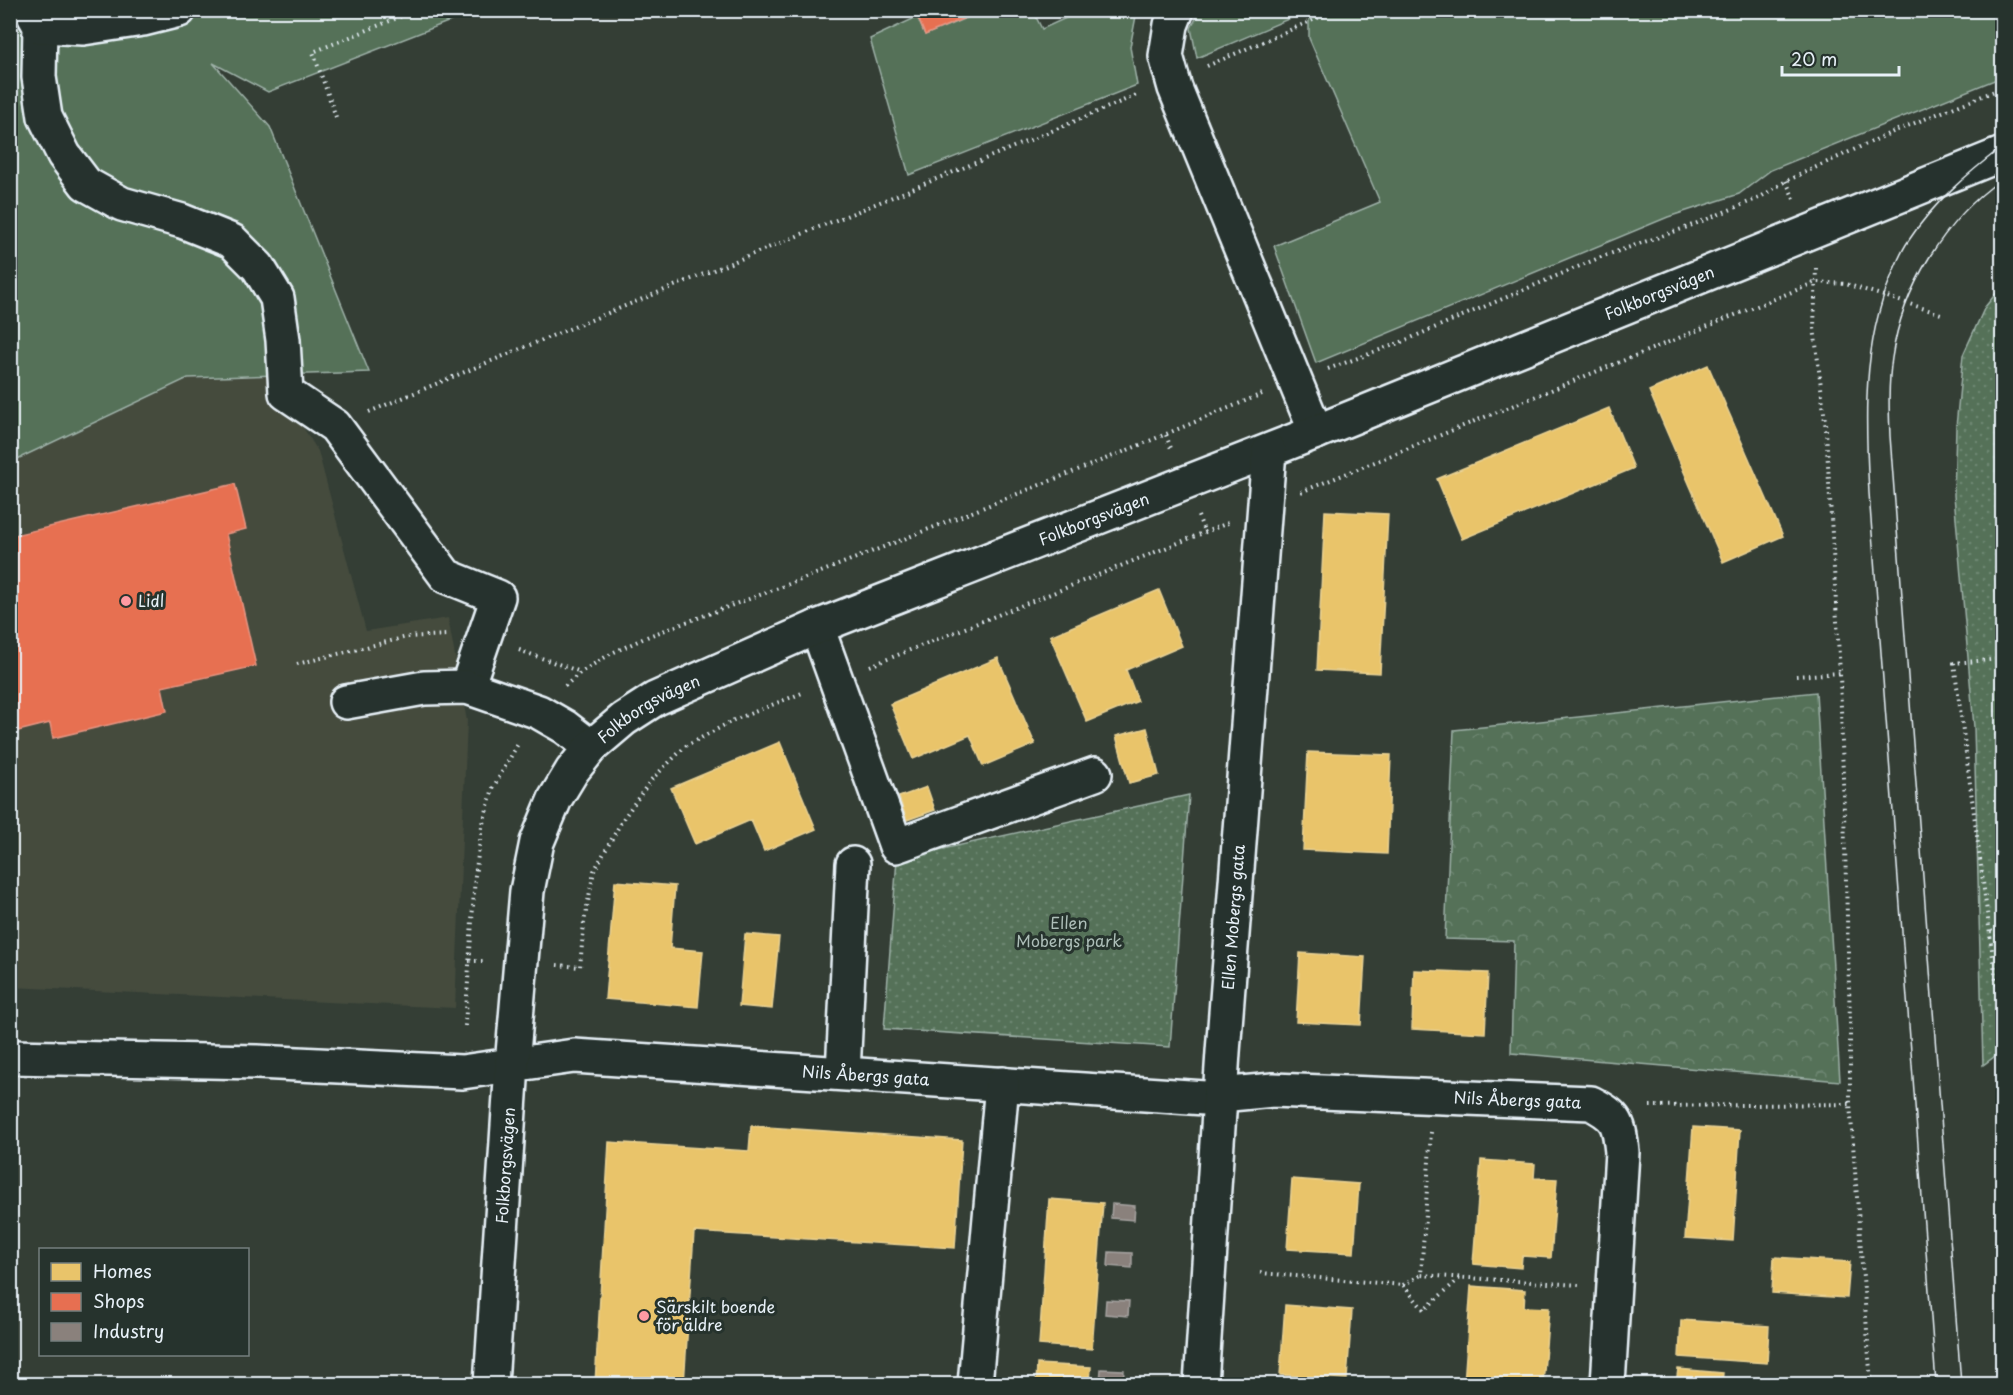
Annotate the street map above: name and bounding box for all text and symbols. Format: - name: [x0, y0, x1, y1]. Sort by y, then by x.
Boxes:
- scale bar: [1782, 39, 1899, 77]
- text: 20 m: [1791, 45, 1837, 72]
- street label: Folkborgsvägen: [1600, 259, 1718, 325]
- street label: Folkborgsvägen: [1035, 485, 1152, 550]
- place label: Lidl: [138, 588, 164, 612]
- marker: Lidl: [119, 594, 133, 608]
- street label: Folkborgsvägen: [591, 668, 703, 748]
- street label: Ellen Mobergs gata: [1215, 843, 1250, 991]
- park label: Ellen Mobergs park: [1016, 910, 1122, 952]
- street label: Nils Åbergs gata: [802, 1058, 930, 1091]
- street label: Nils Åbergs gata: [1453, 1084, 1582, 1114]
- street label: Folkborgsvägen: [489, 1106, 520, 1224]
- legend: [39, 1248, 249, 1356]
- text: Homes: [93, 1257, 151, 1284]
- text: Shops: [93, 1287, 144, 1314]
- place label: Särskilt boende för äldre: [656, 1294, 775, 1336]
- marker: Särskilt boende för äldre: [637, 1309, 651, 1323]
- text: Industry: [93, 1317, 164, 1344]

